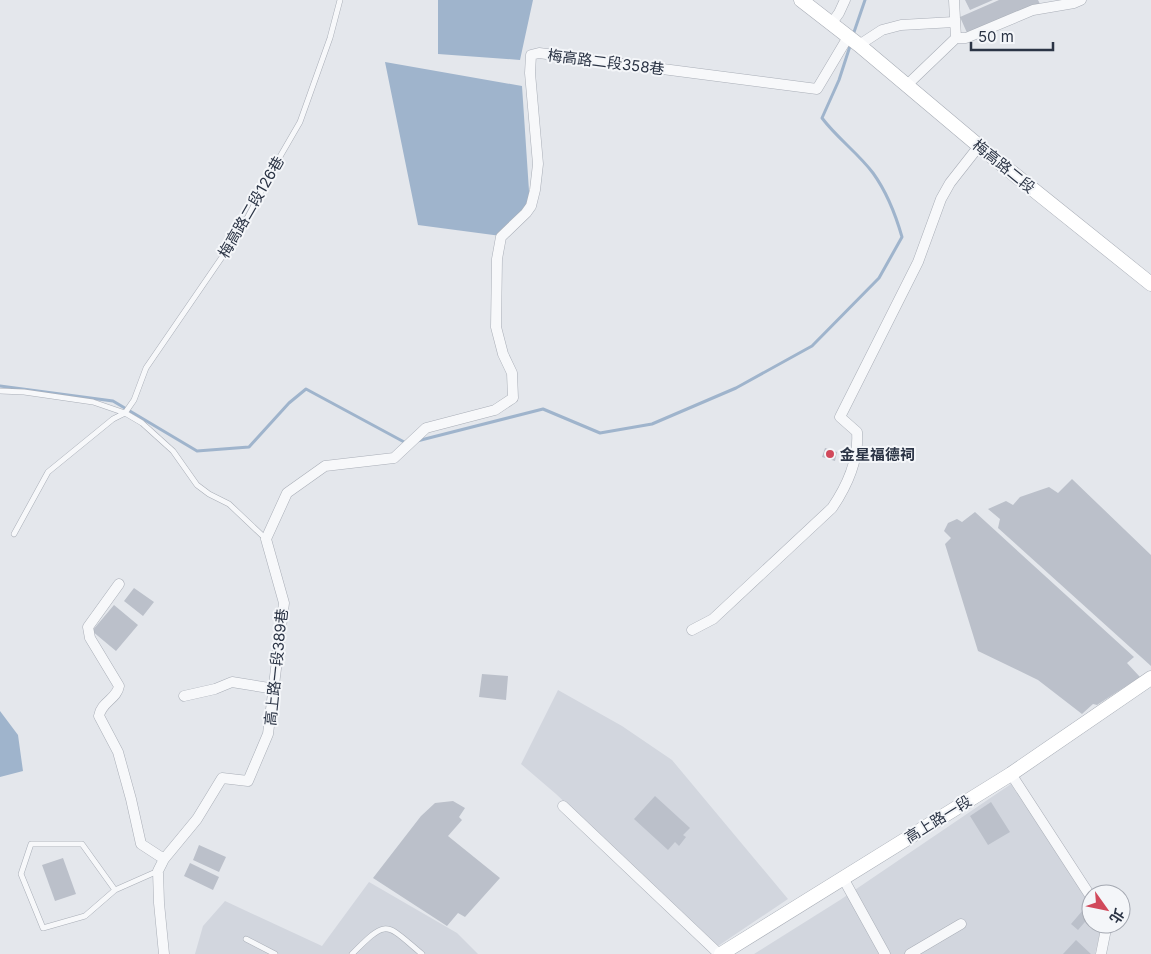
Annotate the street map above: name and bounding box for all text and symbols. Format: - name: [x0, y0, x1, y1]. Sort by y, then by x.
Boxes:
- scale bar: [971, 20, 1054, 52]
- text: 50 m: [978, 27, 1014, 46]
- street label: 梅高路二段358巷: [546, 45, 666, 79]
- street label: 梅高路二段: [969, 135, 1039, 197]
- street label: 梅高路二段126巷: [214, 153, 288, 261]
- place label: 金星福德祠: [840, 445, 915, 464]
- marker: 金星福德祠: [824, 448, 836, 460]
- street label: 高上路一段389巷: [260, 607, 292, 727]
- street label: 高上路一段: [901, 791, 975, 847]
- north arrow: [1081, 884, 1131, 934]
- text: 北: [1106, 906, 1128, 927]

